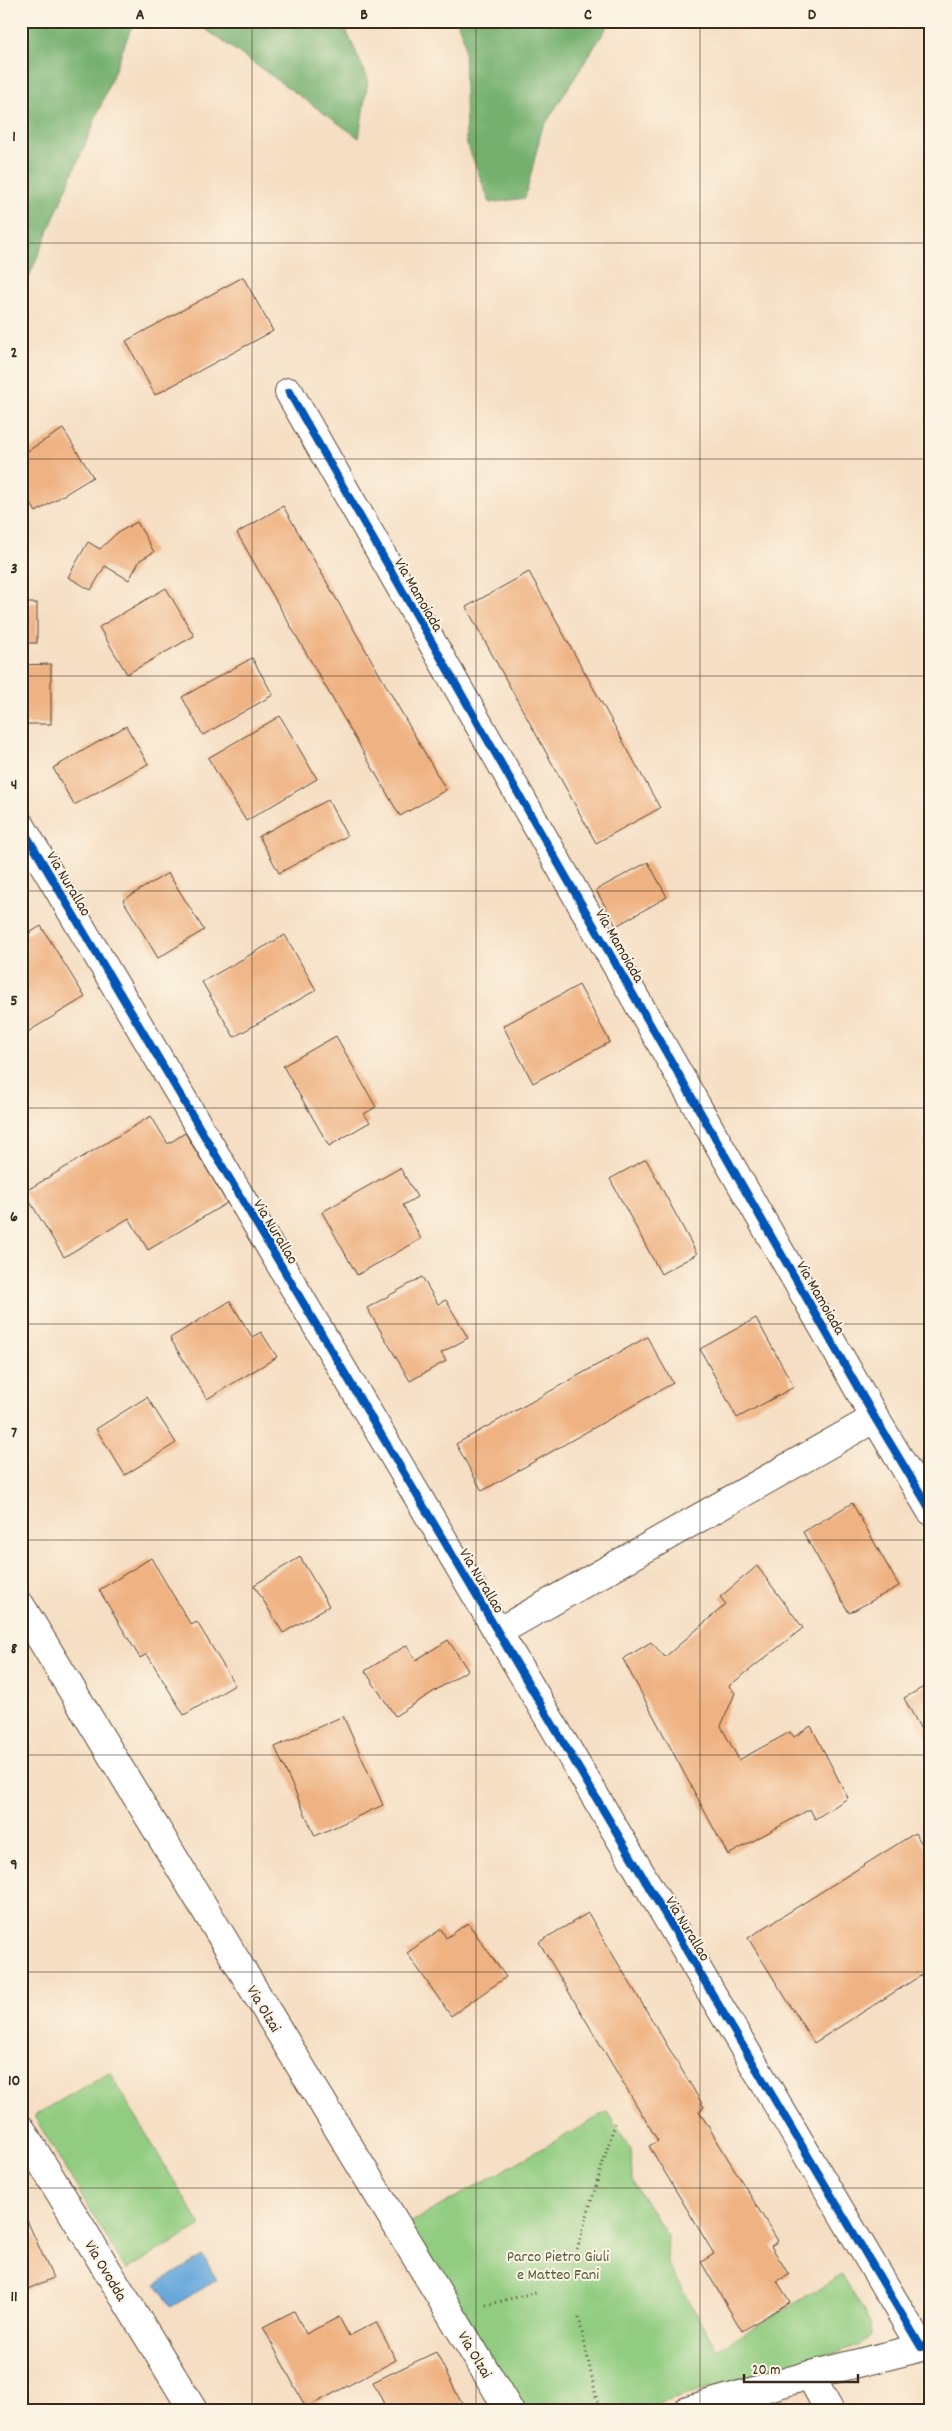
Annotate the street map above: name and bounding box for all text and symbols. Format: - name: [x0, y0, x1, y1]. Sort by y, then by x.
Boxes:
- text: A: [136, 4, 145, 27]
- text: B: [360, 4, 368, 27]
- text: C: [584, 4, 592, 27]
- text: D: [808, 4, 817, 27]
- text: 1: [12, 126, 16, 149]
- text: 2: [11, 342, 18, 365]
- street label: Via Mamoiada: [387, 554, 449, 637]
- text: 3: [10, 558, 18, 581]
- text: 4: [11, 774, 17, 797]
- street label: Via Nurallao: [39, 847, 96, 921]
- street label: Via Mamoiada: [588, 905, 650, 988]
- text: 5: [10, 990, 18, 1013]
- street label: Via Nurallao: [246, 1195, 303, 1269]
- text: 6: [10, 1206, 18, 1229]
- street label: Via Mamoiada: [789, 1257, 851, 1340]
- text: 7: [11, 1422, 17, 1445]
- street label: Via Nurallao: [452, 1544, 509, 1618]
- text: 8: [11, 1638, 18, 1661]
- text: 9: [10, 1854, 18, 1877]
- street label: Via Nurallao: [658, 1892, 715, 1966]
- street label: Via Olzai: [240, 1981, 286, 2037]
- text: 10: [8, 2070, 20, 2093]
- street label: Via Ovodda: [78, 2237, 132, 2306]
- park label: Parco Pietro Giuli e Matteo Fani: [507, 2246, 609, 2287]
- text: 11: [10, 2286, 18, 2309]
- street label: Via Olzai: [451, 2327, 497, 2383]
- scale bar: [744, 2351, 858, 2383]
- text: 20 m: [752, 2360, 780, 2382]

